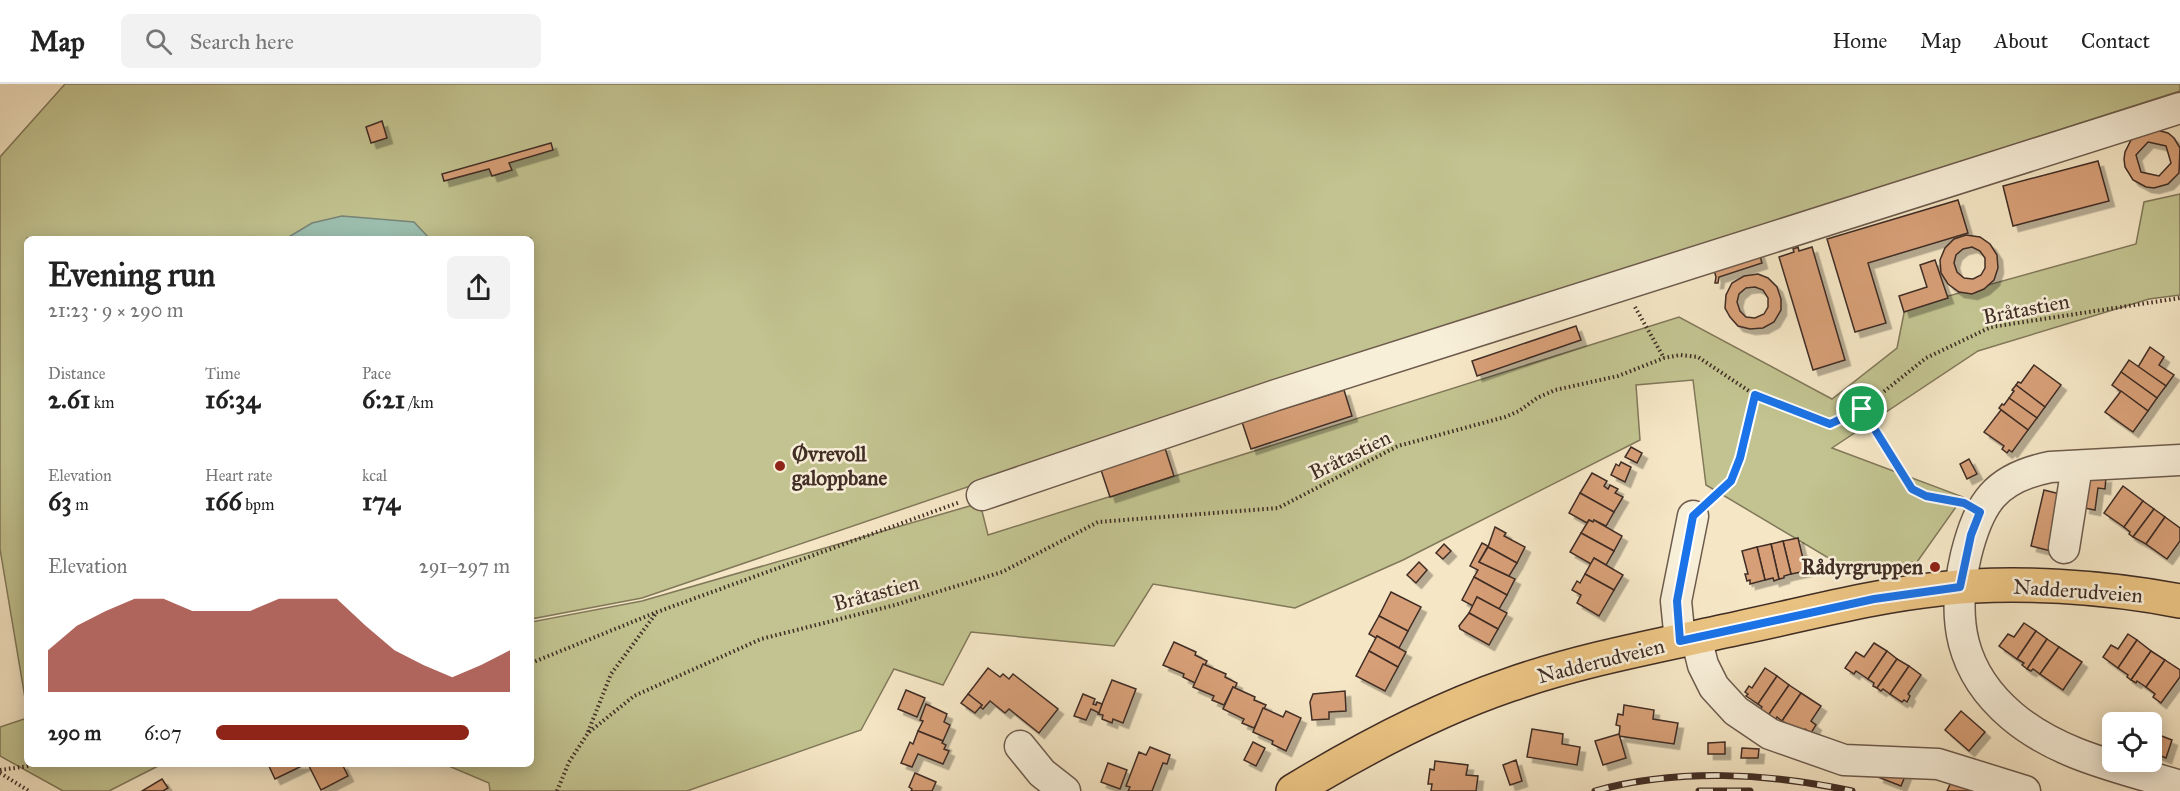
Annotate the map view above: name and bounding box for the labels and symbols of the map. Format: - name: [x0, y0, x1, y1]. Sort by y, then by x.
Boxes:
- street label: Bråtastien: [1980, 288, 2072, 330]
- pin: [1836, 383, 1887, 434]
- street label: Bråtastien: [1305, 424, 1395, 486]
- place label: Øvrevoll galoppbane: [792, 441, 887, 491]
- marker: Øvrevoll galoppbane: [773, 459, 787, 473]
- place label: Rådyrgruppen: [1801, 554, 1924, 580]
- marker: Rådyrgruppen: [1928, 560, 1942, 574]
- street label: Bråtastien: [830, 569, 922, 617]
- street label: Nadderudveien: [2012, 573, 2144, 609]
- street label: Nadderudveien: [1535, 633, 1667, 689]

